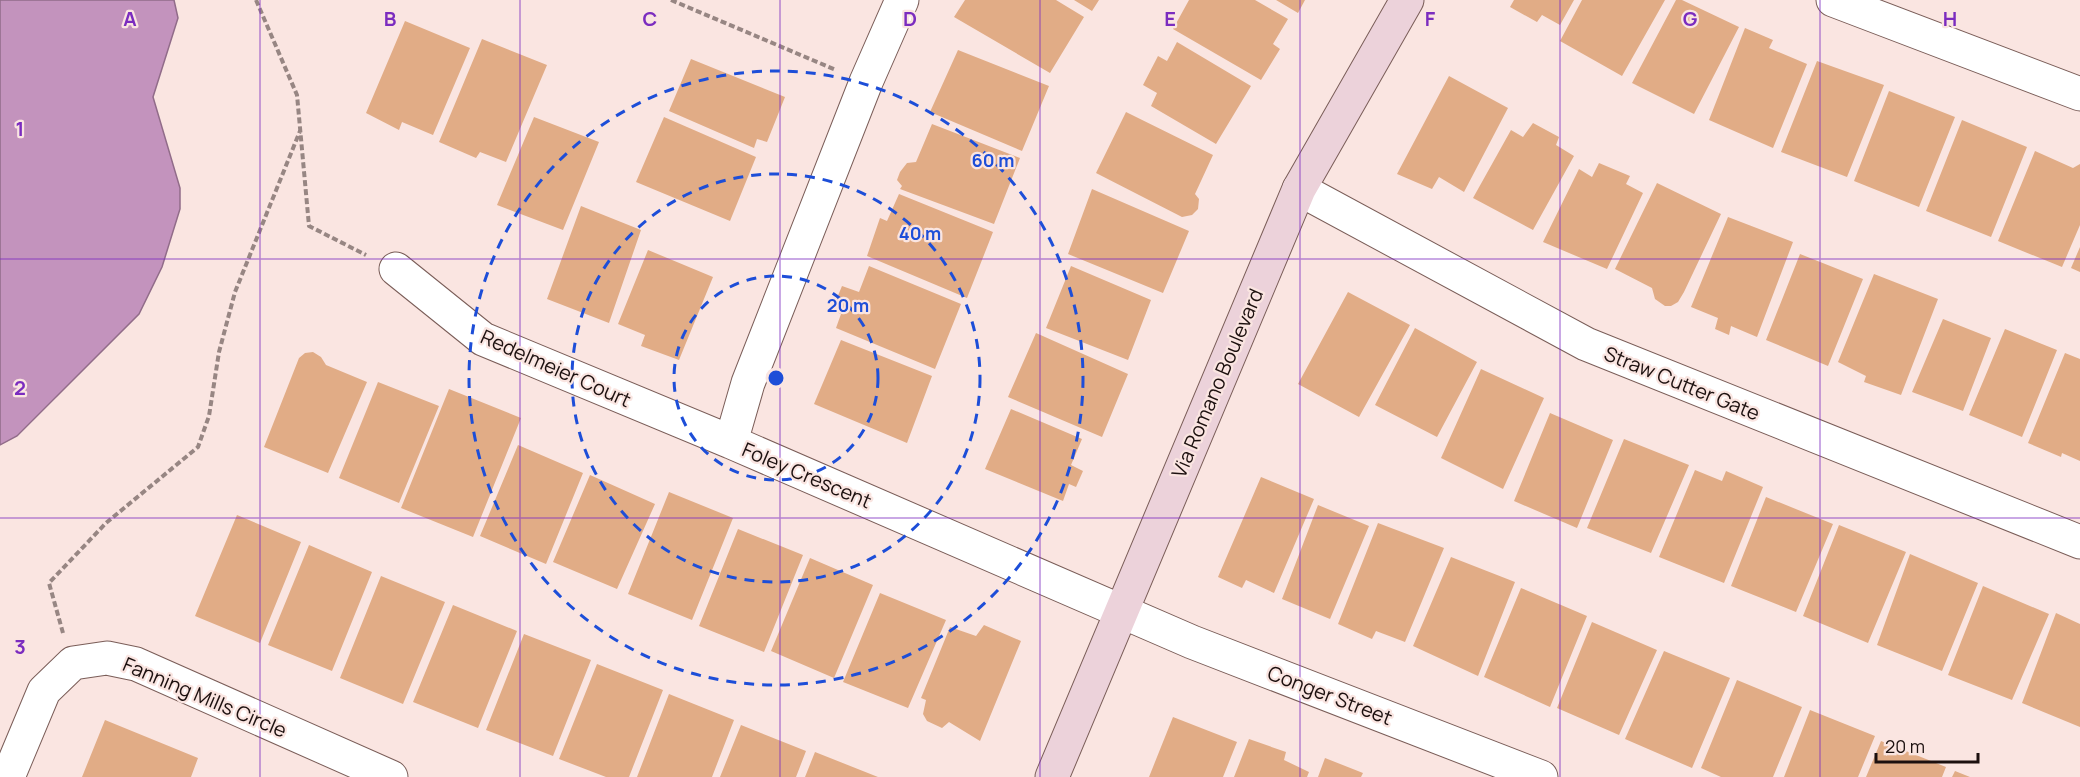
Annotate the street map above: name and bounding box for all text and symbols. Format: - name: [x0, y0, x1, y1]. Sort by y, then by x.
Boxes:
- text: A: [123, 5, 137, 32]
- text: B: [384, 5, 397, 32]
- text: C: [643, 5, 657, 32]
- text: D: [903, 5, 917, 32]
- text: E: [1164, 5, 1176, 32]
- text: F: [1425, 5, 1436, 32]
- text: G: [1683, 5, 1698, 32]
- text: H: [1943, 5, 1957, 32]
- text: 1: [16, 115, 24, 142]
- text: 60 m: [972, 148, 1014, 172]
- text: 40 m: [899, 221, 941, 245]
- street label: Via Romano Boulevard: [1165, 284, 1269, 482]
- text: 20 m: [827, 293, 869, 317]
- street label: Redelmeier Court: [477, 323, 635, 413]
- street label: Straw Cutter Gate: [1600, 339, 1764, 427]
- centre of rings: [766, 368, 786, 388]
- text: 2: [14, 374, 26, 401]
- street label: Foley Crescent: [738, 436, 876, 514]
- text: 3: [14, 633, 26, 660]
- street label: Fanning Mills Circle: [119, 650, 291, 744]
- street label: Conger Street: [1264, 659, 1396, 731]
- scale bar: [1876, 726, 1978, 764]
- text: 20 m: [1885, 734, 1925, 758]

